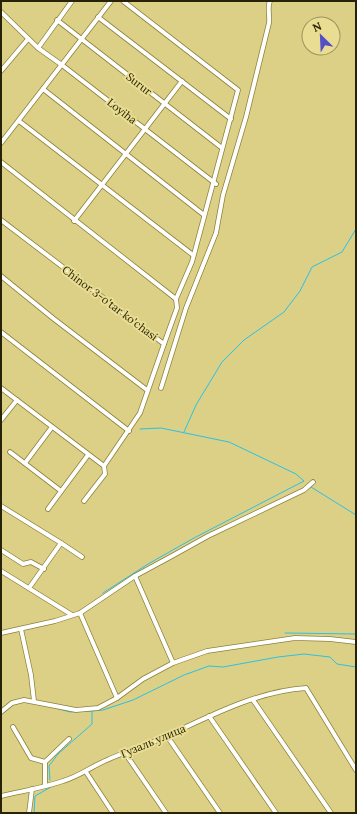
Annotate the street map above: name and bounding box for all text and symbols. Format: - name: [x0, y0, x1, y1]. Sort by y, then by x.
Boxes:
- north arrow: [301, 16, 341, 56]
- text: N: [310, 19, 324, 35]
- street label: Surur: [123, 70, 155, 99]
- street label: Loyiha: [104, 95, 140, 127]
- street label: Chinor 3-o'tar ko'chasi: [59, 262, 161, 344]
- street label: Гузаль улица: [118, 721, 188, 761]

